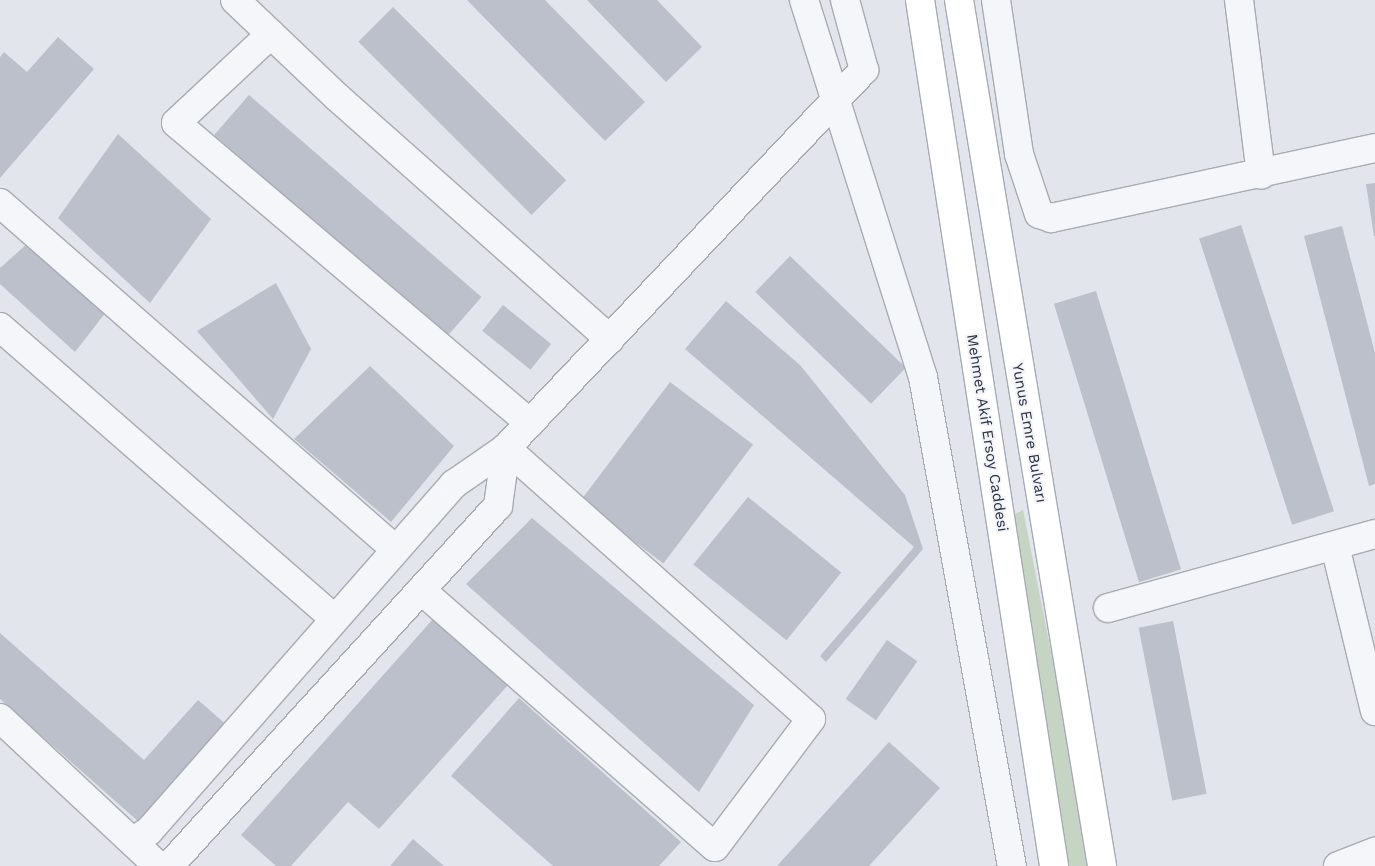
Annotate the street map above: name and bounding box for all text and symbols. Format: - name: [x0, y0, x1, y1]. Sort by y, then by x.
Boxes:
- street label: Mehmet Akif Ersoy Caddesi: [962, 332, 1012, 534]
- street label: Yunus Emre Bulvarı: [1008, 362, 1050, 504]

